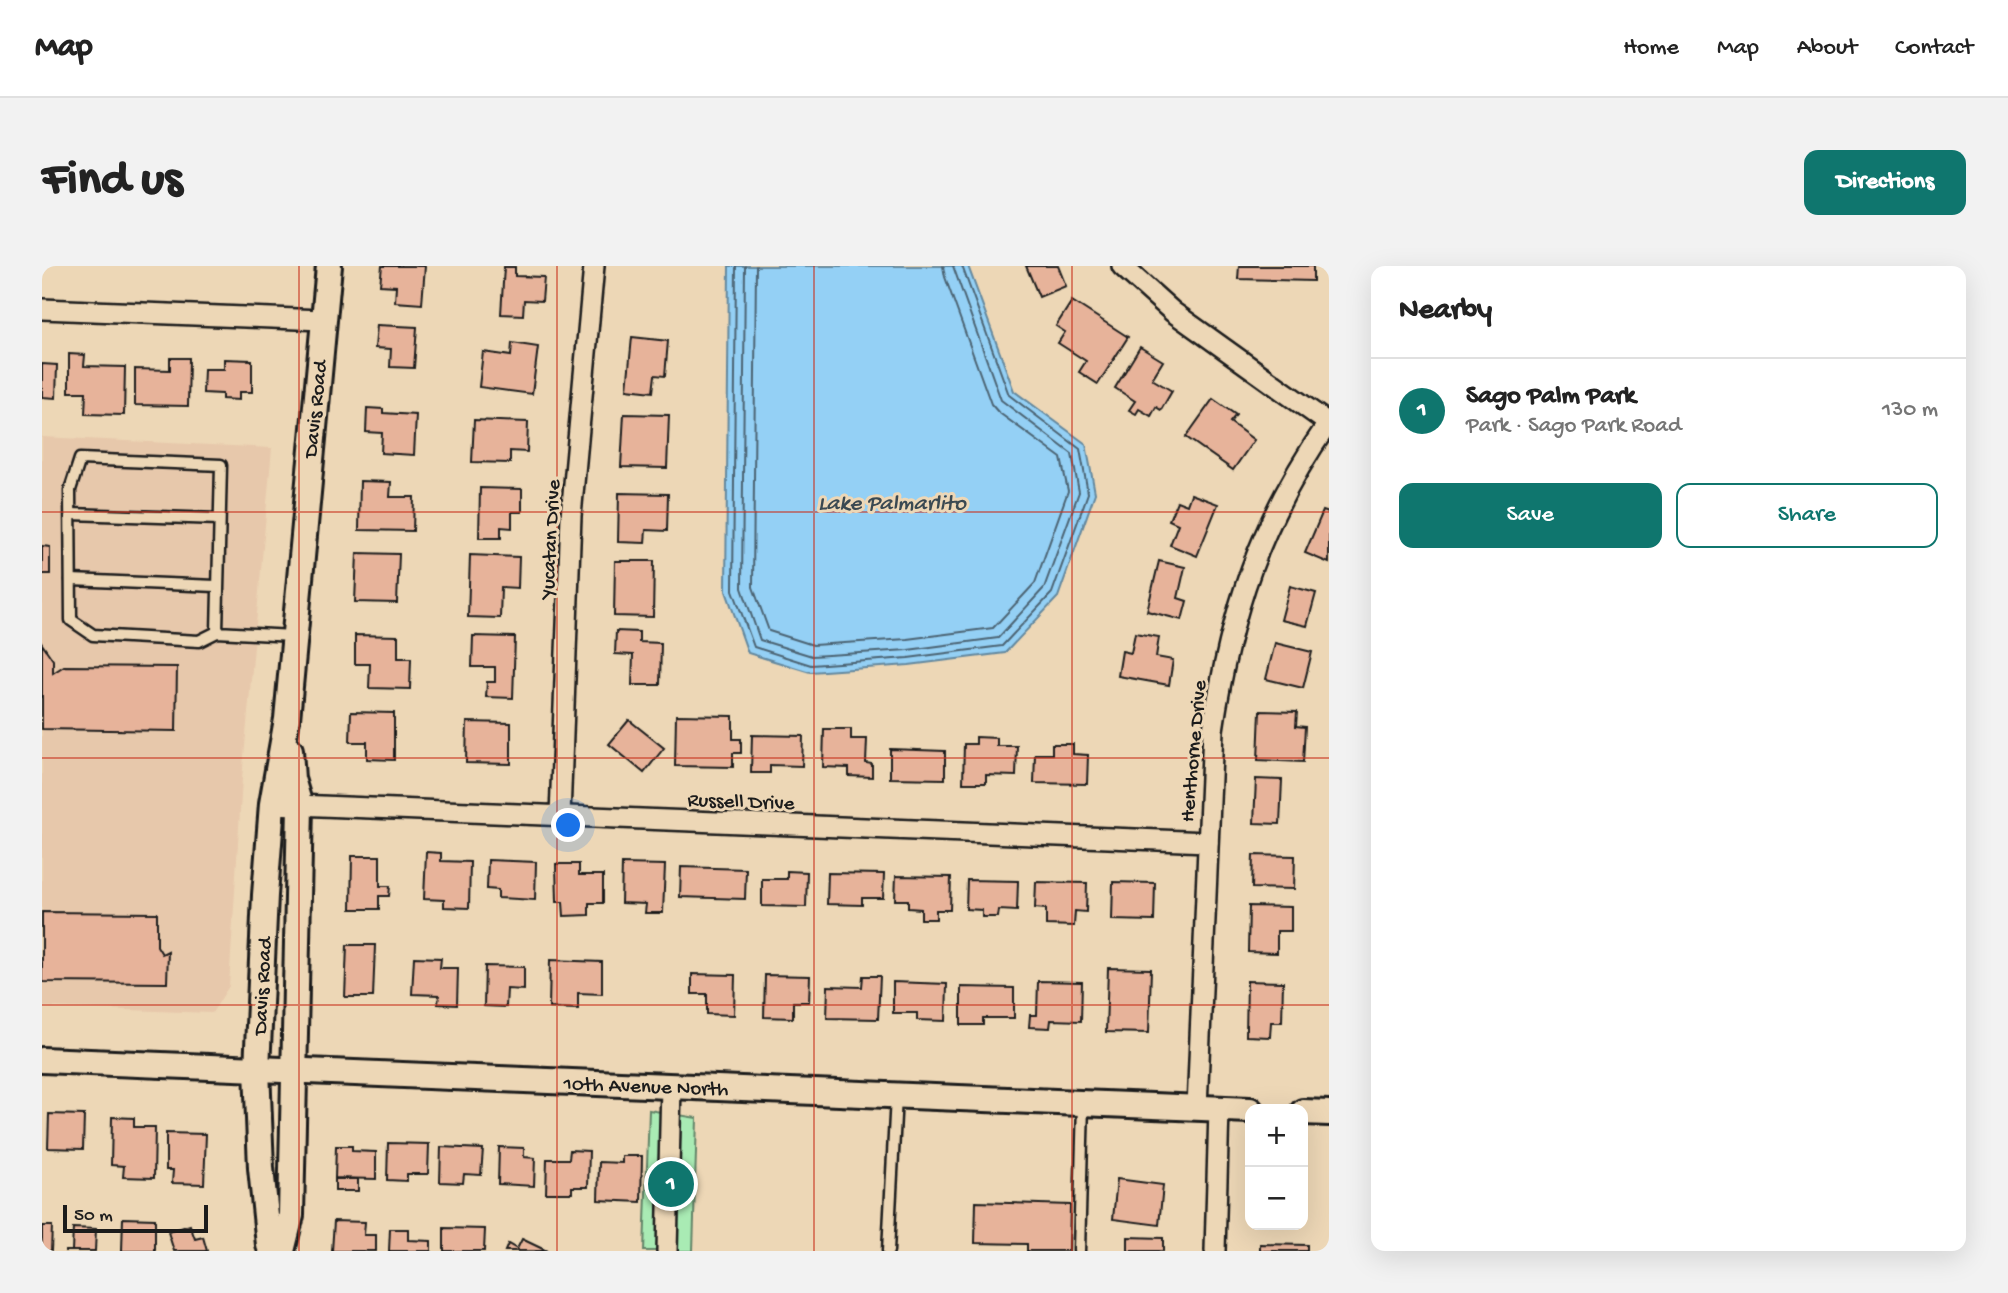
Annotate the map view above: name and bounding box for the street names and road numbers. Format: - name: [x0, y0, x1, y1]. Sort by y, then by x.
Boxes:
- street label: Davis Road: [300, 358, 335, 461]
- street label: Yucatan Drive: [537, 478, 568, 601]
- street label: Henthorne Drive: [1177, 678, 1214, 823]
- street label: Russell Drive: [687, 789, 796, 818]
- street label: Davis Road: [249, 935, 280, 1038]
- street label: 10th Avenue North: [562, 1073, 729, 1104]

